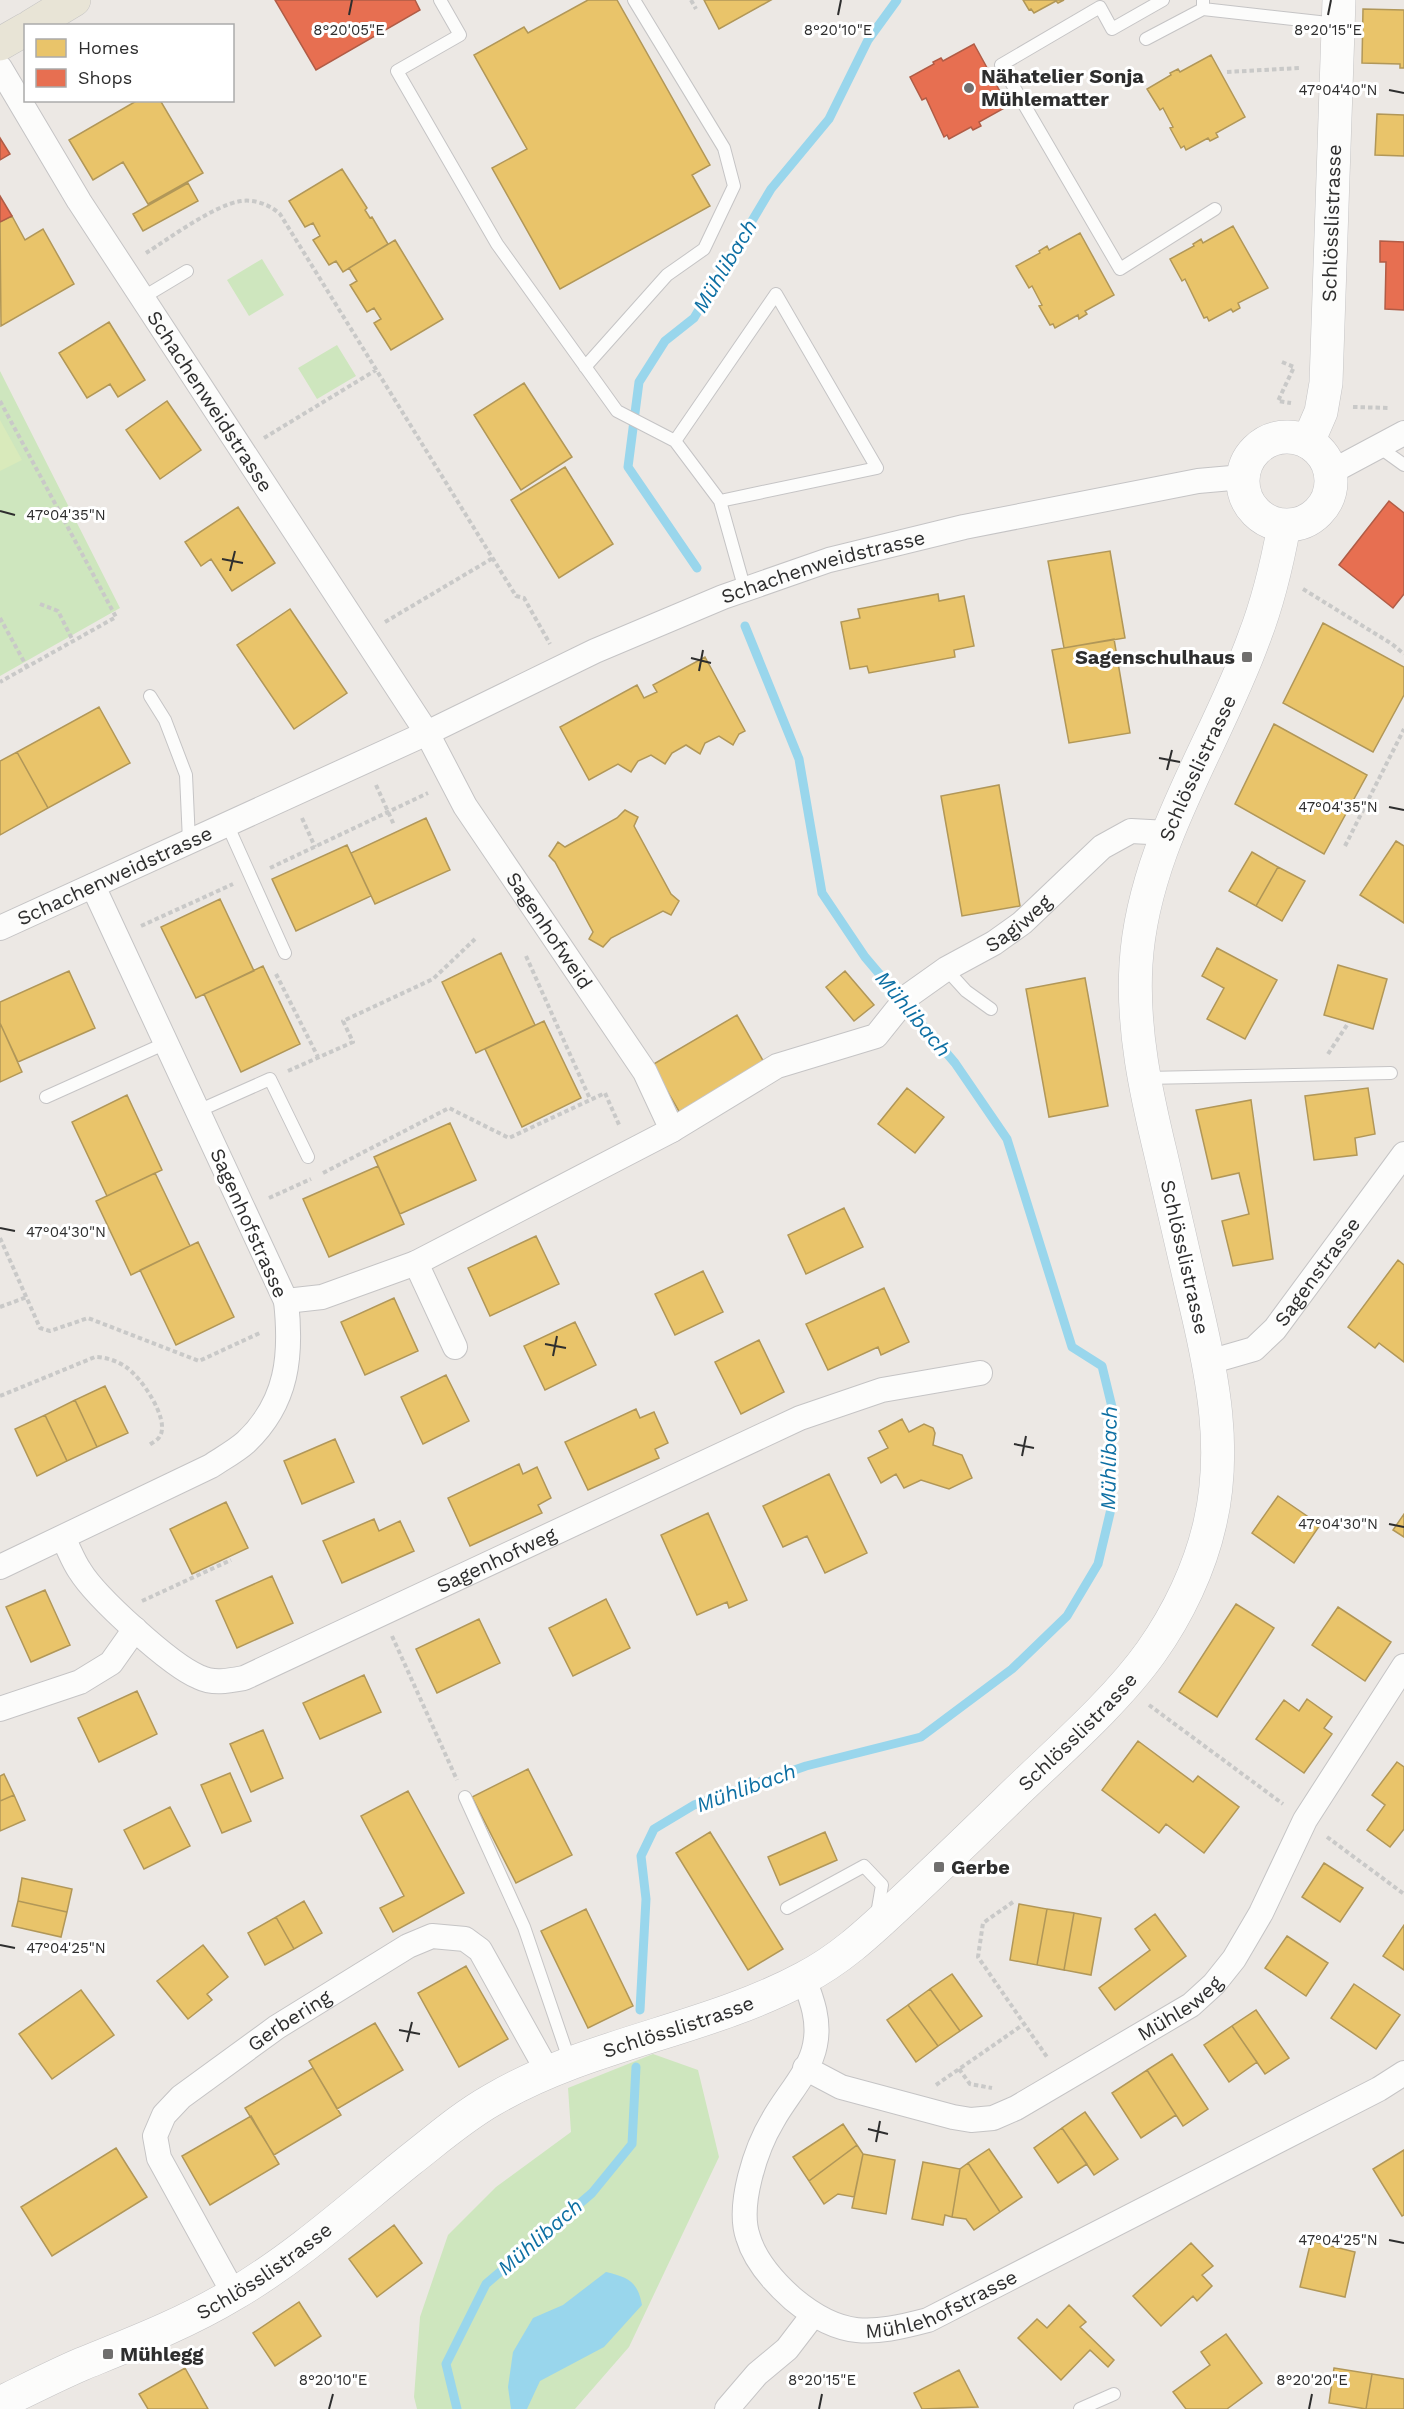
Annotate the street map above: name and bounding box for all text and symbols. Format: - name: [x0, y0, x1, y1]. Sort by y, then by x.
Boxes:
- text: 8°20'05"E: [313, 21, 385, 39]
- text: 8°20'10"E: [804, 21, 872, 39]
- text: 8°20'15"E: [1294, 21, 1362, 39]
- legend: [24, 24, 234, 102]
- text: Homes: [78, 37, 139, 58]
- place label: Nähatelier Sonja Mühlematter: [981, 64, 1144, 111]
- text: Shops: [78, 67, 132, 88]
- marker: Nähatelier Sonja Mühlematter: [962, 81, 976, 95]
- text: 47°04'40"N: [1298, 81, 1378, 99]
- street label: Schlösslistrasse: [1317, 144, 1346, 303]
- water label: Mühlibach: [687, 215, 762, 317]
- street label: Schachenweidstrasse: [142, 306, 278, 496]
- text: 47°04'35"N: [26, 506, 106, 524]
- street label: Schachenweidstrasse: [718, 525, 927, 609]
- place label: Sagenschulhaus: [1075, 645, 1235, 669]
- marker: Sagenschulhaus: [1240, 650, 1254, 664]
- street label: Schlösslistrasse: [1154, 691, 1241, 844]
- text: 47°04'35"N: [1298, 798, 1378, 816]
- street label: Schachenweidstrasse: [13, 821, 216, 931]
- street label: Sagenhofweid: [501, 867, 597, 994]
- street label: Sagiweg: [981, 889, 1057, 957]
- water label: Mühlibach: [870, 966, 956, 1062]
- street label: Sagenhofstrasse: [205, 1144, 293, 1302]
- street label: Schlösslistrasse: [1156, 1177, 1214, 1337]
- street label: Sagenstrasse: [1269, 1213, 1365, 1331]
- text: 47°04'30"N: [26, 1223, 106, 1241]
- water label: Mühlibach: [1095, 1406, 1122, 1510]
- text: 47°04'30"N: [1298, 1515, 1378, 1533]
- street label: Sagenhofweg: [433, 1522, 560, 1598]
- street label: Schlösslistrasse: [1013, 1668, 1142, 1796]
- water label: Mühlibach: [693, 1758, 799, 1817]
- place label: Gerbe: [951, 1855, 1010, 1879]
- marker: Gerbe: [932, 1860, 946, 1874]
- text: 47°04'25"N: [26, 1939, 106, 1957]
- street label: Mühleweg: [1133, 1971, 1228, 2046]
- street label: Gerbering: [243, 1984, 336, 2056]
- street label: Schlösslistrasse: [600, 1990, 757, 2063]
- water label: Mühlibach: [492, 2193, 587, 2280]
- street label: Schlösslistrasse: [192, 2217, 337, 2325]
- text: 47°04'25"N: [1298, 2231, 1378, 2249]
- street label: Mühlehofstrasse: [865, 2264, 1021, 2343]
- place label: Mühlegg: [120, 2342, 204, 2366]
- marker: Mühlegg: [101, 2347, 115, 2361]
- text: 8°20'10"E: [299, 2371, 367, 2389]
- text: 8°20'15"E: [788, 2371, 856, 2389]
- text: 8°20'20"E: [1276, 2371, 1348, 2389]

